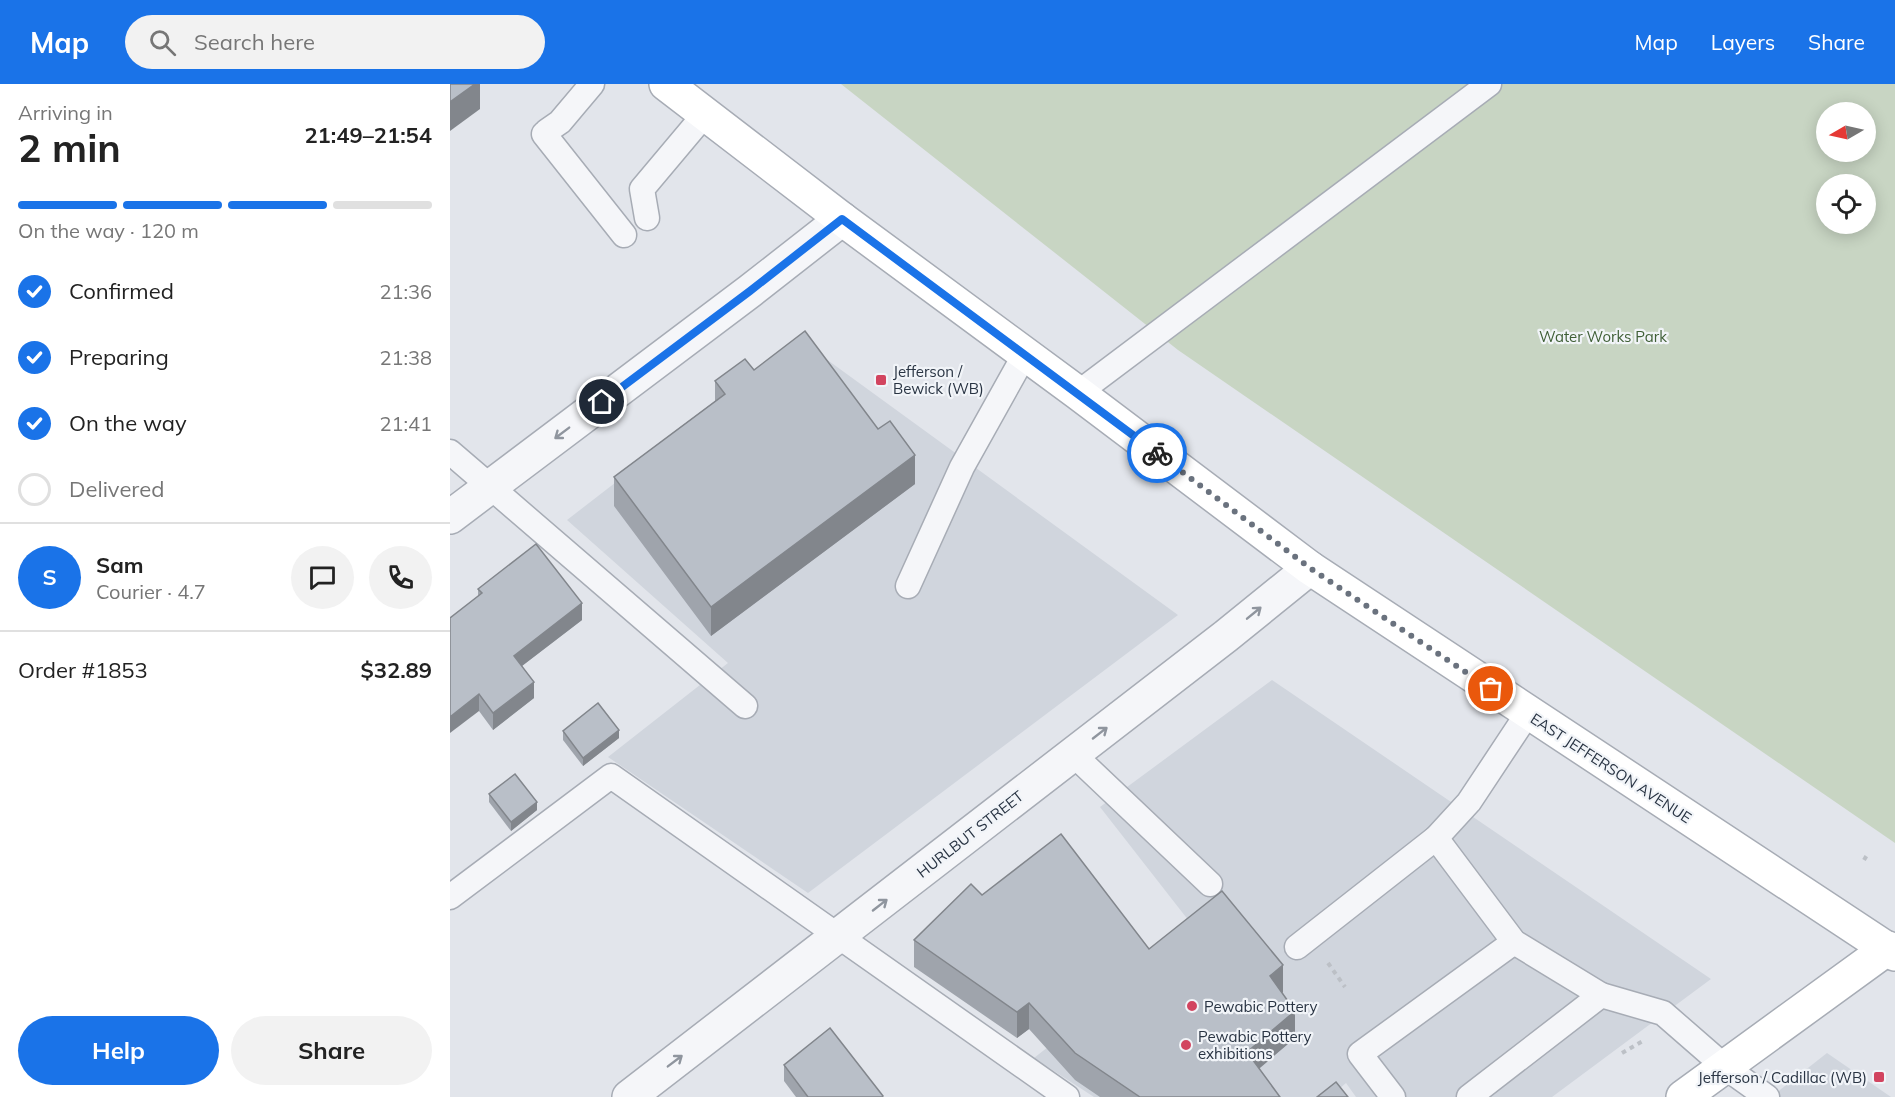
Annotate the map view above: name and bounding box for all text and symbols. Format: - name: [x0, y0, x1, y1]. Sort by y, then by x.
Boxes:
- search box: [125, 15, 545, 69]
- text: Map: [30, 25, 89, 60]
- icon: search: [146, 26, 179, 59]
- text: Search here: [194, 28, 315, 56]
- text: Map: [1635, 29, 1678, 55]
- text: Layers: [1711, 29, 1775, 55]
- text: Share: [1808, 29, 1865, 55]
- text: Arriving in: [18, 100, 113, 125]
- north arrow: [1816, 102, 1876, 162]
- map controls: [1816, 102, 1876, 234]
- text: 21:49–21:54: [304, 121, 432, 149]
- text: 2 min: [18, 123, 121, 172]
- button: locate: [1816, 174, 1876, 234]
- text: On the way · 120 m: [18, 218, 199, 243]
- icon: check: [18, 275, 51, 308]
- text: Confirmed: [69, 277, 174, 305]
- text: 21:36: [379, 279, 432, 304]
- park label: Water Works Park: [1539, 327, 1667, 346]
- icon: check: [18, 341, 51, 374]
- text: Preparing: [69, 343, 169, 371]
- text: 21:38: [379, 345, 432, 370]
- place label: Jefferson / Bewick (WB): [893, 362, 984, 398]
- marker: Jefferson / Bewick (WB): [874, 373, 888, 387]
- pin: [576, 376, 627, 427]
- icon: home: [585, 385, 618, 418]
- icon: check: [18, 407, 51, 440]
- text: On the way: [69, 409, 187, 437]
- text: 21:41: [379, 411, 432, 436]
- courier: [1127, 423, 1187, 483]
- one-way arrow: [554, 426, 570, 439]
- icon: bike: [1141, 437, 1174, 470]
- text: Delivered: [69, 475, 164, 503]
- button: chat: [291, 546, 354, 609]
- button: phone: [369, 546, 432, 609]
- text: Sam: [96, 551, 144, 579]
- text: S: [42, 563, 57, 591]
- text: Courier · 4.7: [96, 579, 206, 604]
- one-way arrow: [1246, 607, 1262, 620]
- text: Order #1853: [18, 656, 148, 684]
- text: $32.89: [361, 656, 432, 684]
- pin: [1465, 663, 1516, 714]
- icon: bag: [1474, 672, 1507, 705]
- street label: EAST JEFFERSON AVENUE: [1527, 709, 1695, 827]
- one-way arrow: [1092, 727, 1108, 740]
- street label: HURLBUT STREET: [913, 786, 1027, 882]
- one-way arrow: [872, 898, 888, 911]
- place label: Pewabic Pottery: [1204, 997, 1317, 1016]
- marker: Pewabic Pottery: [1185, 999, 1199, 1013]
- button: Help: [18, 1016, 219, 1085]
- button: Share: [231, 1016, 432, 1085]
- place label: Pewabic Pottery exhibitions: [1198, 1027, 1311, 1063]
- marker: Pewabic Pottery exhibitions: [1179, 1038, 1193, 1052]
- one-way arrow: [667, 1055, 683, 1068]
- place label: Jefferson / Cadillac (WB): [1698, 1068, 1867, 1087]
- marker: Jefferson / Cadillac (WB): [1872, 1070, 1886, 1084]

